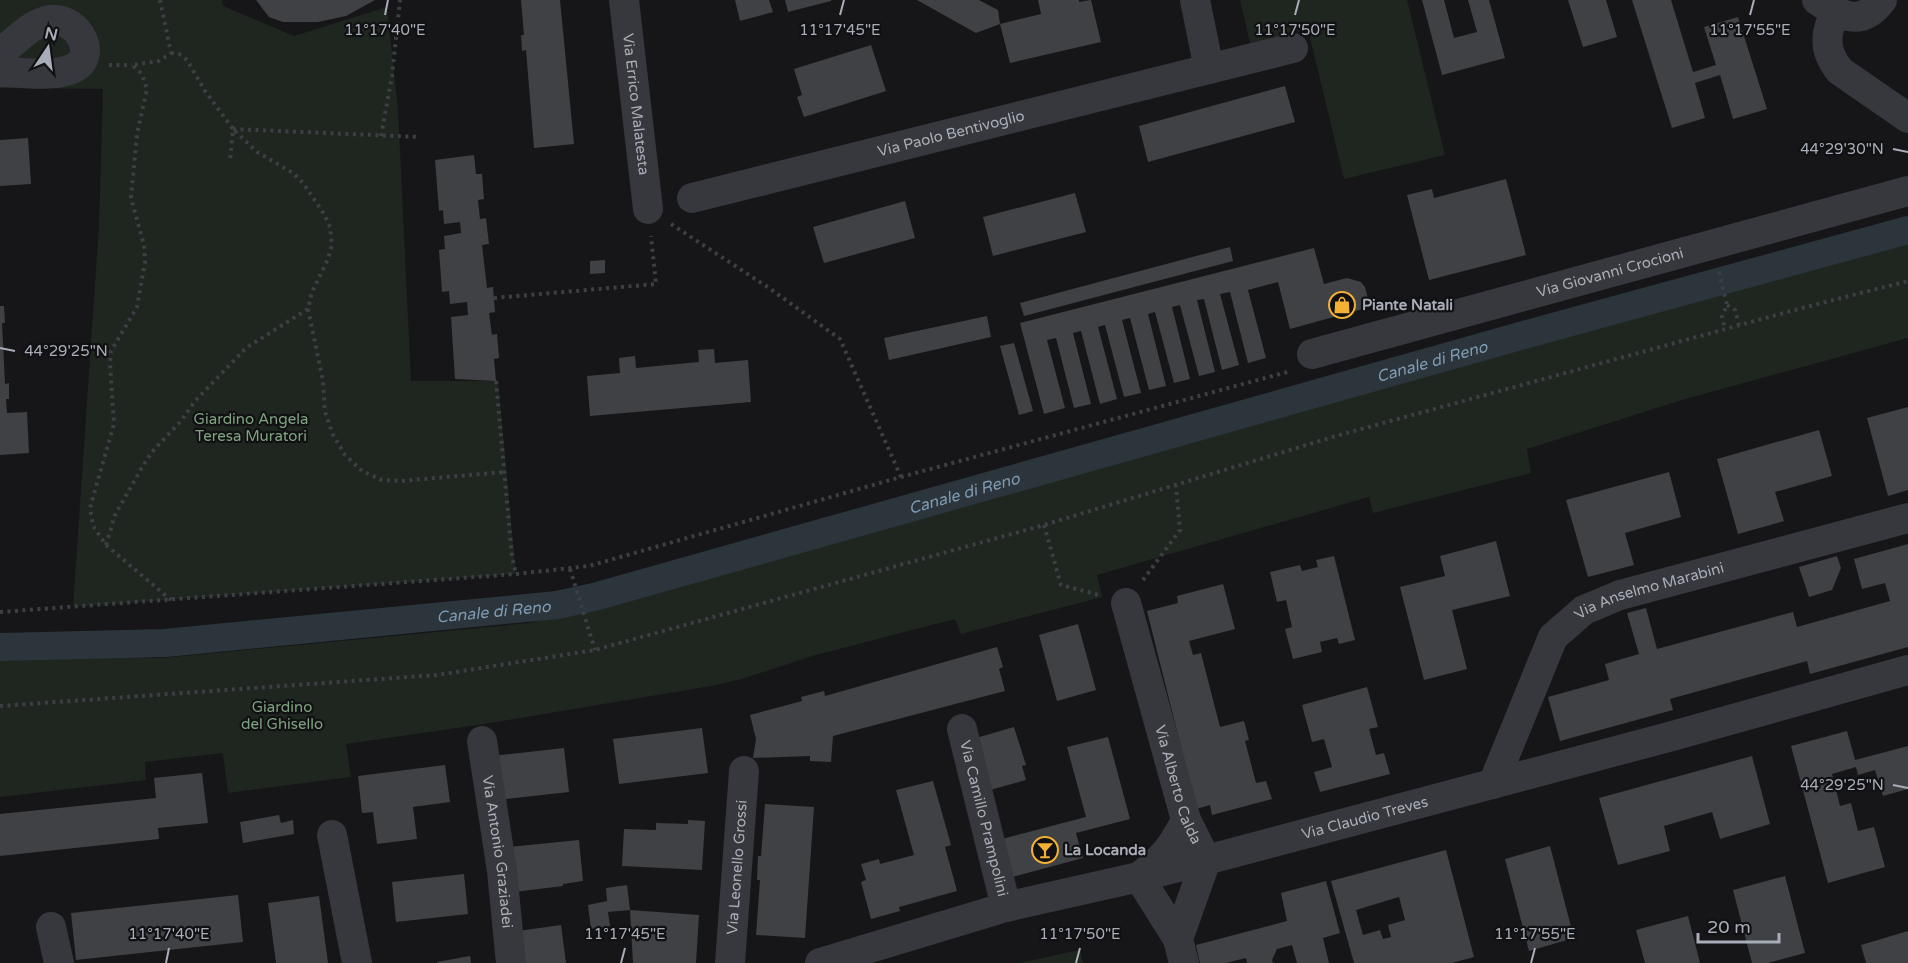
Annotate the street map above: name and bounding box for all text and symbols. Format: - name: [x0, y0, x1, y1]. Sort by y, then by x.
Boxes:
- north arrow: [18, 18, 78, 78]
- text: 11°17'40"E: [344, 21, 426, 39]
- text: 11°17'45"E: [799, 21, 881, 39]
- text: 11°17'50"E: [1254, 21, 1336, 39]
- text: 11°17'55"E: [1709, 21, 1791, 39]
- text: N: [43, 23, 60, 46]
- street label: Via Errico Malatesta: [619, 33, 653, 176]
- street label: Via Paolo Bentivoglio: [876, 106, 1026, 160]
- text: 44°29'30"N: [1800, 140, 1884, 158]
- street label: Via Giovanni Crocioni: [1535, 244, 1685, 301]
- shop icon: Piante Natali: [1327, 290, 1357, 320]
- place label: Piante Natali: [1362, 296, 1453, 314]
- water label: Canale di Reno: [1374, 336, 1491, 387]
- text: 44°29'25"N: [24, 342, 108, 360]
- park label: Giardino Angela Teresa Muratori: [194, 410, 308, 445]
- water label: Canale di Reno: [906, 468, 1023, 519]
- street label: Via Anselmo Marabini: [1571, 559, 1726, 623]
- water label: Canale di Reno: [436, 597, 553, 628]
- park label: Giardino del Ghisello: [241, 698, 323, 733]
- street label: Via Alberto Calda: [1151, 723, 1206, 847]
- street label: Via Camillo Prampolini: [956, 738, 1012, 898]
- street label: Via Antonio Graziadei: [478, 774, 517, 929]
- text: 44°29'25"N: [1800, 776, 1884, 794]
- street label: Via Claudio Treves: [1300, 792, 1430, 843]
- street label: Via Leonello Grossi: [723, 799, 751, 935]
- bar icon: La Locanda: [1030, 835, 1060, 865]
- place label: La Locanda: [1064, 841, 1146, 859]
- scale bar: [1698, 906, 1779, 944]
- text: 20 m: [1707, 916, 1751, 938]
- text: 11°17'40"E: [128, 925, 210, 943]
- text: 11°17'45"E: [584, 925, 666, 943]
- text: 11°17'50"E: [1039, 925, 1121, 943]
- text: 11°17'55"E: [1494, 925, 1576, 943]

